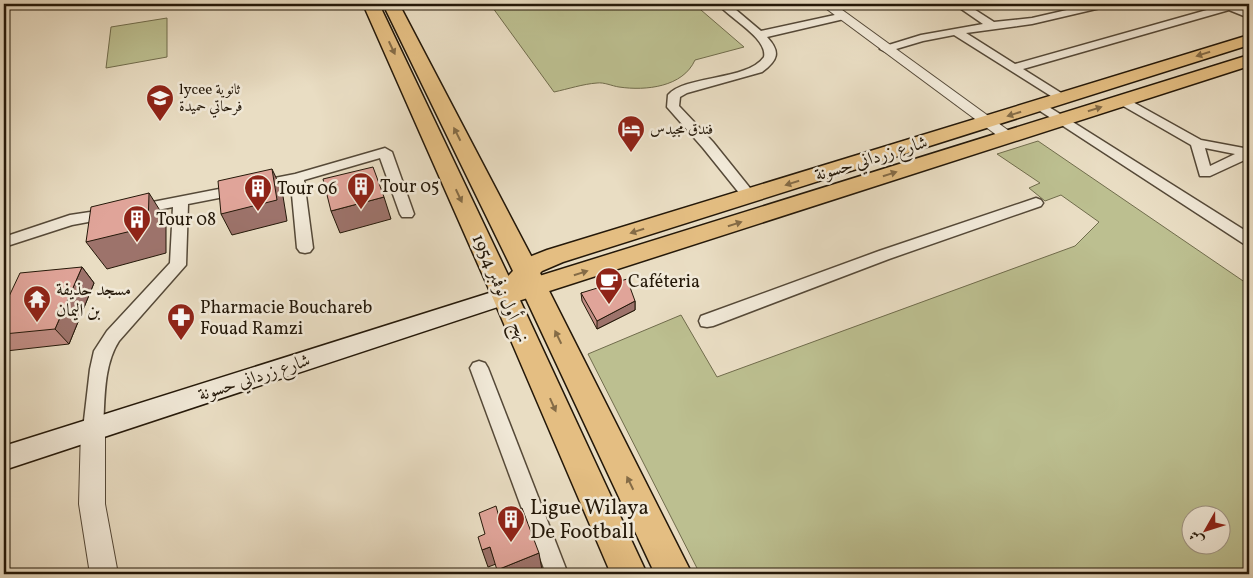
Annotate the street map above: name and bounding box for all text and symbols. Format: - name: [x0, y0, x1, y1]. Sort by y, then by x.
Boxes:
- one-way arrow: [388, 41, 396, 55]
- one-way arrow: [1195, 51, 1210, 59]
- place label: lycee ثانوية فرحاتي حميدة: [179, 80, 242, 118]
- school or university icon: lycee ثانوية فرحاتي حميدة: [145, 83, 175, 122]
- one-way arrow: [1087, 104, 1102, 112]
- one-way arrow: [1007, 111, 1022, 118]
- hotel icon: فندق مجيدس: [616, 114, 646, 153]
- place label: فندق مجيدس: [650, 120, 713, 141]
- one-way arrow: [452, 126, 461, 141]
- street label: شارع زرداني حسونة: [812, 130, 931, 189]
- one-way arrow: [883, 170, 898, 178]
- building icon: Tour 05: [346, 171, 376, 210]
- building icon: Tour 06: [243, 173, 273, 212]
- place label: Tour 05: [380, 175, 439, 200]
- place label: Tour 06: [277, 177, 337, 202]
- one-way arrow: [785, 179, 800, 187]
- one-way arrow: [456, 189, 464, 203]
- building icon: Tour 08: [122, 204, 152, 243]
- place label: Tour 08: [156, 208, 216, 233]
- one-way arrow: [728, 219, 743, 227]
- one-way arrow: [629, 227, 644, 235]
- street label: نهج أول نوفمبر 1954: [463, 230, 537, 348]
- cafe icon: Caféteria: [594, 266, 624, 305]
- one-way arrow: [573, 269, 588, 277]
- place label: Caféteria: [628, 270, 700, 295]
- place label: مسجد حذيفة بن اليمان: [56, 278, 131, 324]
- temple icon: مسجد حذيفة بن اليمان: [22, 284, 52, 323]
- place label: Pharmacie Bouchareb Fouad Ramzi: [200, 296, 372, 342]
- pharmacy icon: Pharmacie Bouchareb Fouad Ramzi: [166, 302, 196, 341]
- one-way arrow: [554, 330, 562, 345]
- street label: شارع زرداني حسونة: [195, 349, 314, 409]
- one-way arrow: [550, 398, 558, 412]
- one-way arrow: [626, 476, 634, 490]
- place label: Ligue Wilaya De Football: [530, 494, 649, 547]
- building icon: Ligue Wilaya De Football: [496, 504, 526, 543]
- north arrow: [1180, 506, 1230, 556]
- text: ش: [1185, 526, 1209, 549]

